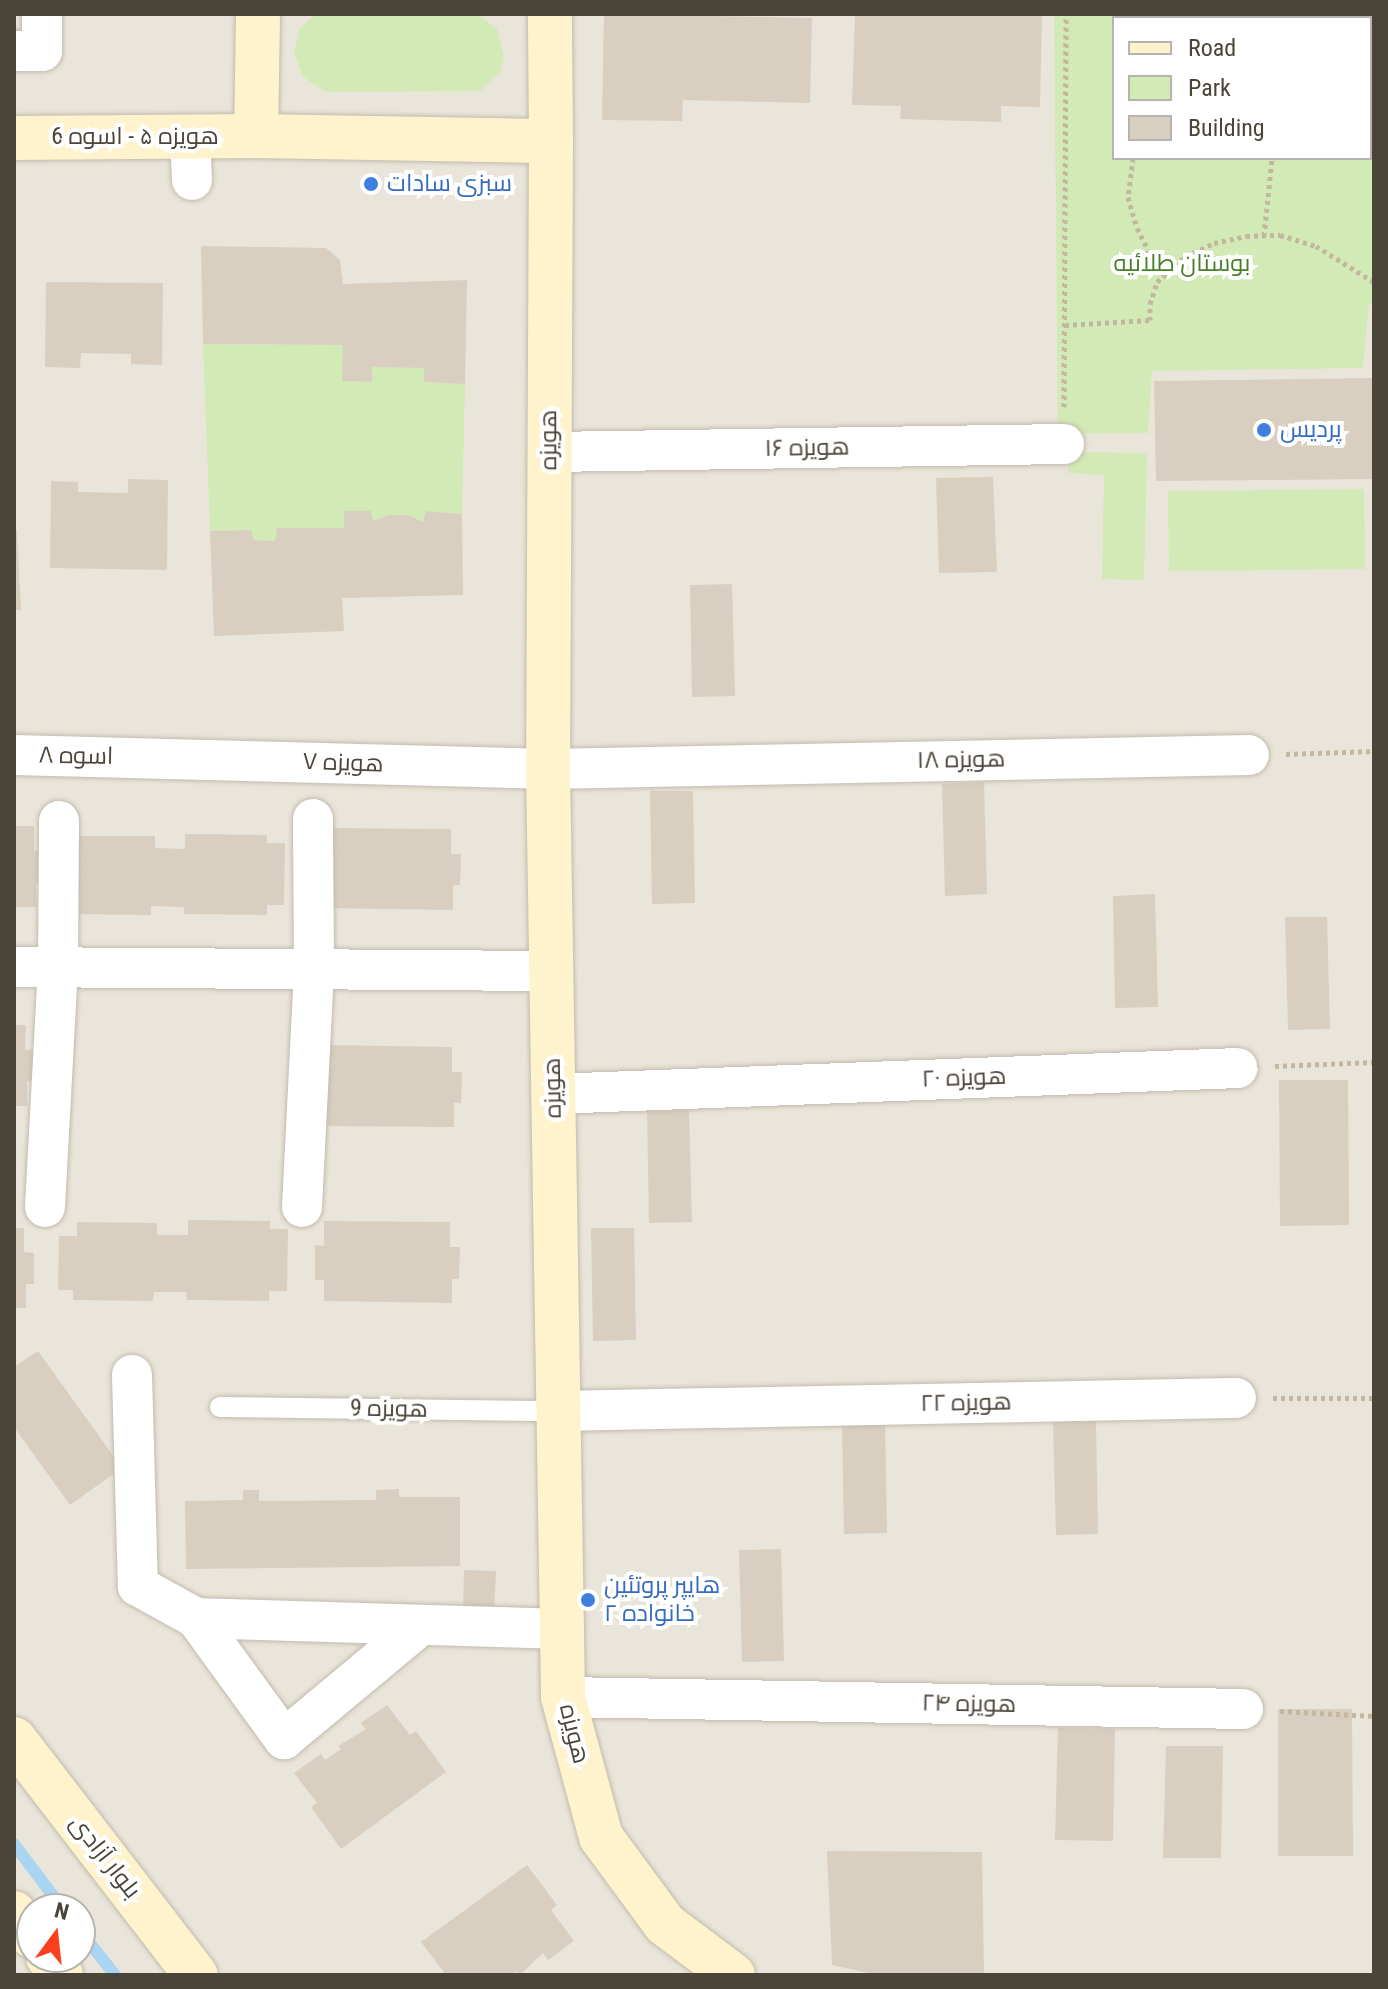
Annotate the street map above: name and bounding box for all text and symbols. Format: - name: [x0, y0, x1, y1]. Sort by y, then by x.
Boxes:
- legend: [1112, 16, 1372, 160]
- text: Road: [1188, 34, 1236, 62]
- text: Park: [1188, 74, 1231, 102]
- text: Building: [1188, 114, 1265, 142]
- street label: هویزه ۵ - اسوه 6: [51, 123, 219, 151]
- place label: سبزی سادات: [387, 170, 512, 198]
- marker: سبزی سادات: [362, 175, 380, 193]
- park label: بوستان طلائیه: [1113, 250, 1251, 278]
- street label: هویزه: [535, 410, 563, 470]
- place label: پردیس: [1280, 416, 1342, 444]
- marker: پردیس: [1255, 421, 1273, 439]
- street label: هویزه ‍۱۶: [764, 433, 850, 463]
- street label: اسوه ۸: [38, 741, 114, 771]
- street label: هویزه ‍۱۸: [917, 745, 1005, 775]
- street label: هویزه ۷: [302, 747, 384, 779]
- street label: هویزه: [538, 1057, 568, 1119]
- street label: هویزه ‍۲۰: [921, 1062, 1007, 1094]
- street label: هویزه ‍۲۲: [920, 1388, 1012, 1418]
- street label: هویزه 9: [350, 1394, 428, 1424]
- place label: هایپر پروتئین خانواده ۲: [604, 1572, 720, 1628]
- marker: هایپر پروتئین خانواده ۲: [579, 1591, 597, 1609]
- street label: هویزه ‍۲۴: [921, 1689, 1017, 1719]
- street label: هویزه: [553, 1701, 595, 1767]
- street label: بلوار آزادی: [63, 1809, 147, 1905]
- north arrow: [16, 1893, 96, 1973]
- text: N: [52, 1897, 72, 1925]

